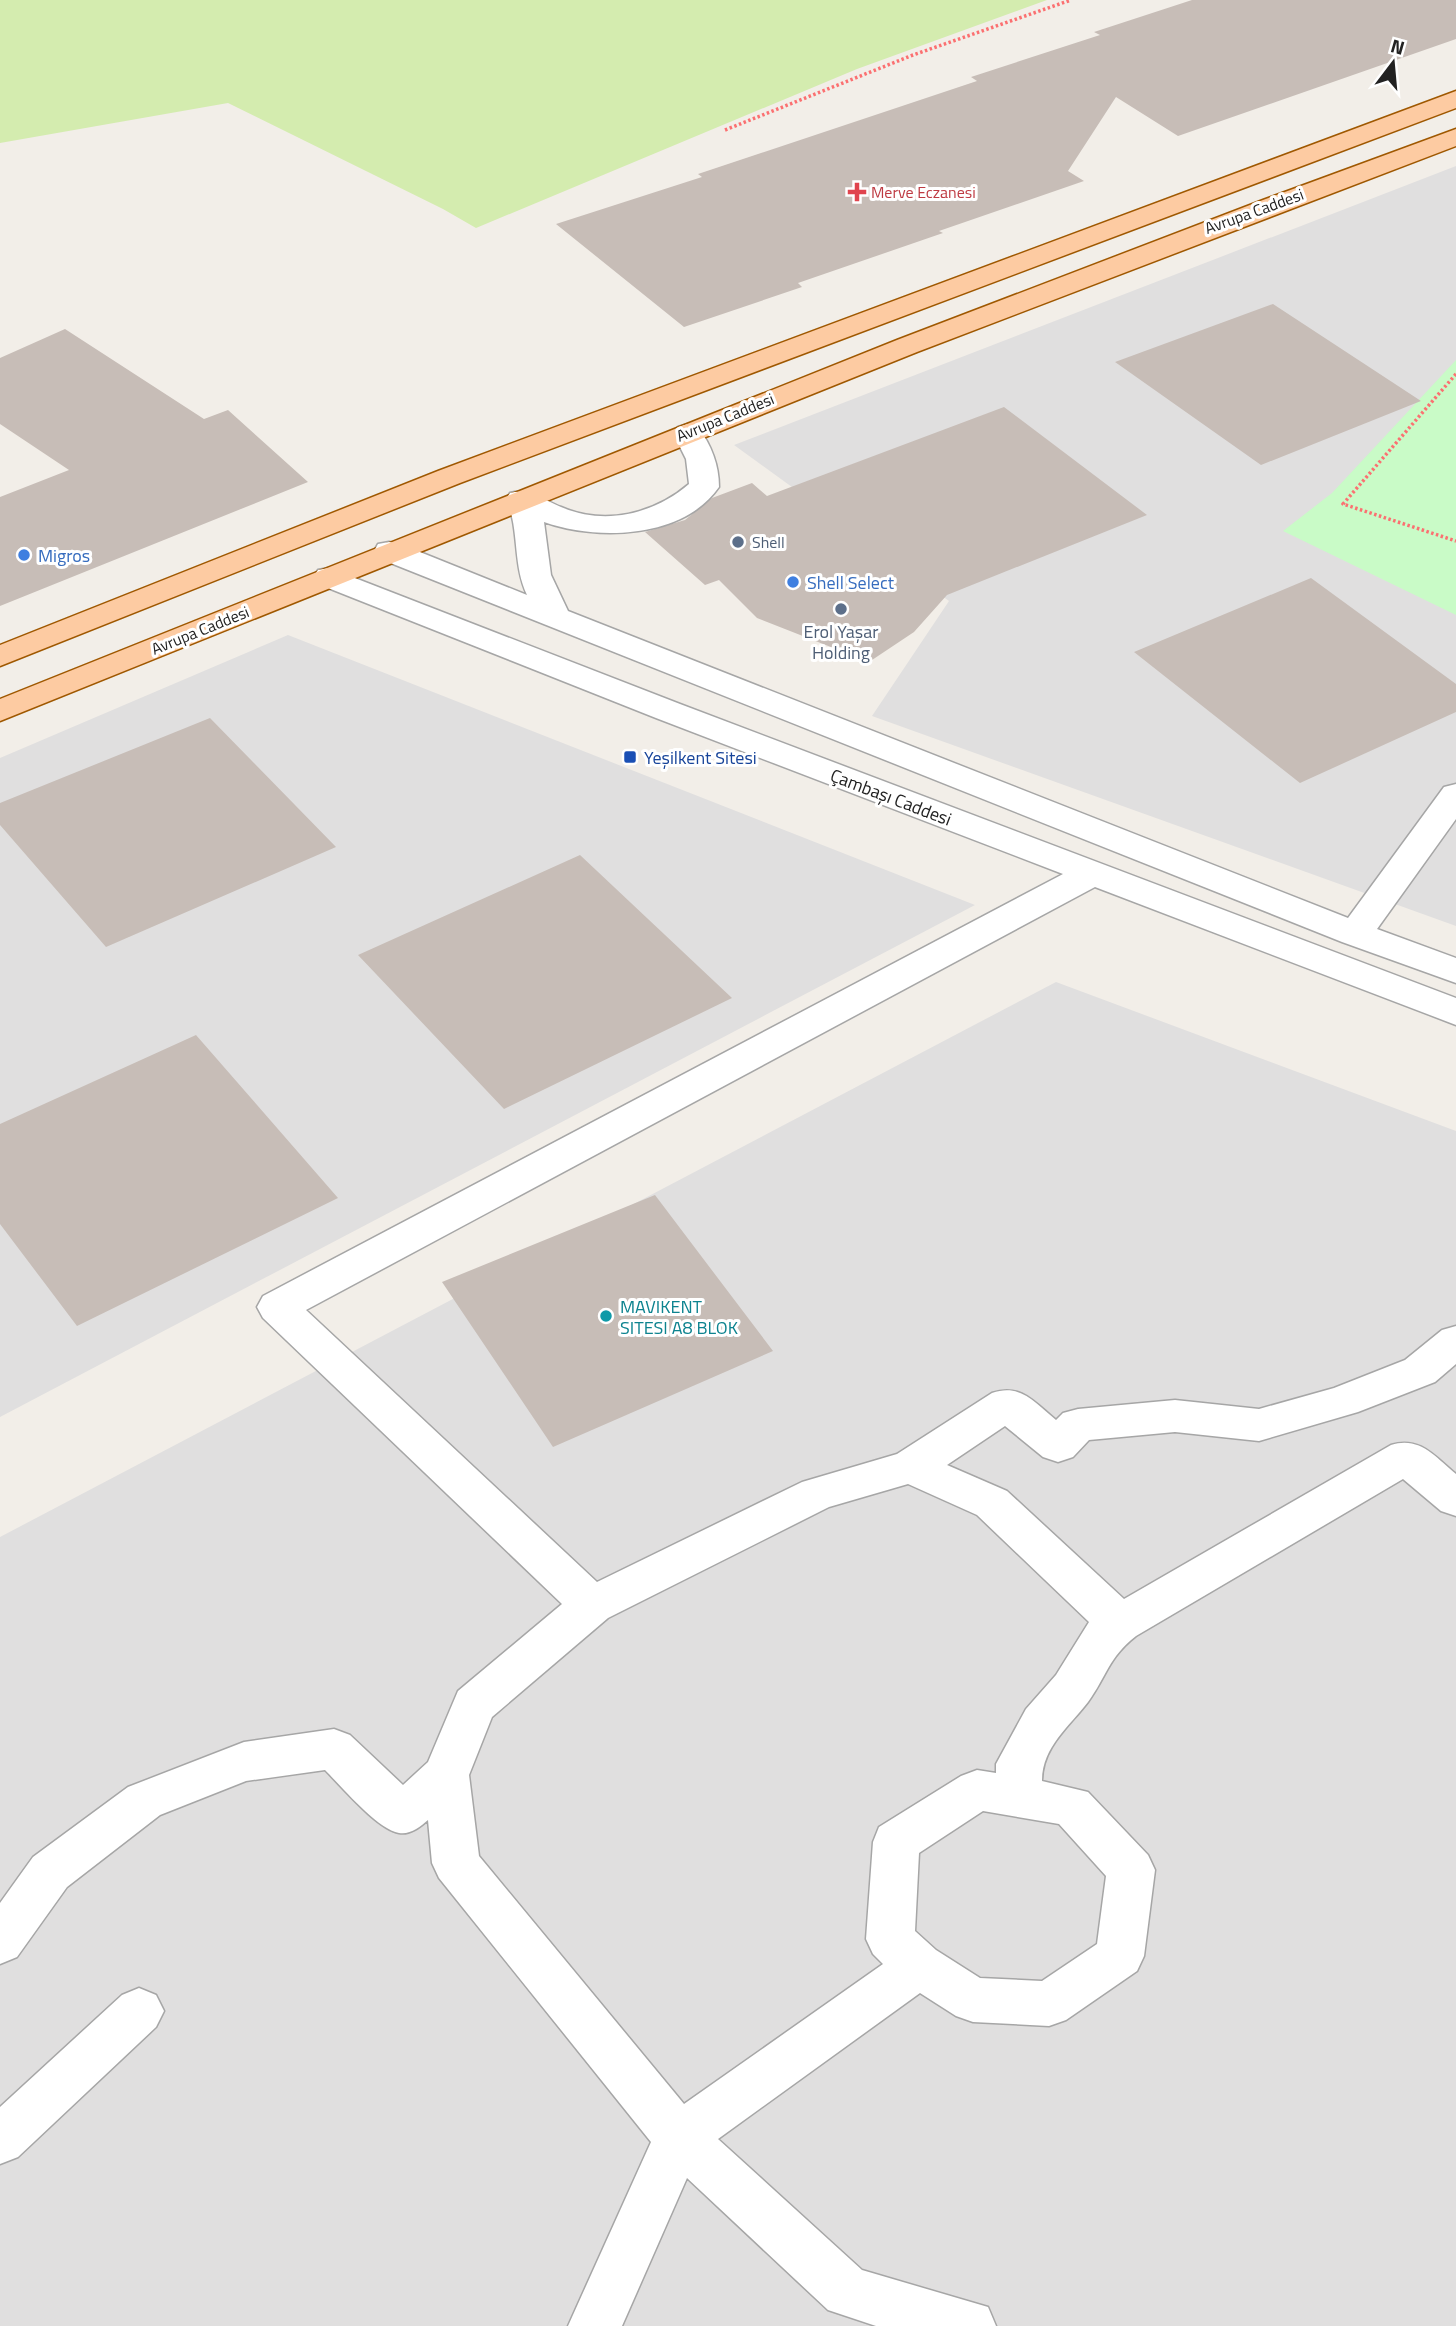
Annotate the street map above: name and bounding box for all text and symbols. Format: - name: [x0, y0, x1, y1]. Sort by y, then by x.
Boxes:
- north arrow: [1358, 28, 1428, 98]
- text: N: [1387, 30, 1408, 62]
- place label: Merve Eczanesi: [871, 180, 976, 204]
- street label: Avrupa Caddesi: [1201, 182, 1307, 240]
- marker: Merve Eczanesi: [849, 184, 865, 200]
- street label: Avrupa Caddesi: [672, 386, 778, 448]
- place label: Shell: [752, 530, 785, 554]
- marker: Shell: [730, 534, 746, 550]
- place label: Migros: [38, 542, 90, 569]
- marker: Migros: [16, 547, 32, 563]
- place label: Shell Select: [807, 569, 895, 596]
- marker: Shell Select: [785, 574, 801, 590]
- street label: Avrupa Caddesi: [147, 599, 253, 661]
- marker: Erol Yaşar Holding: [833, 601, 849, 617]
- place label: Erol Yaşar Holding: [804, 618, 878, 666]
- place label: Yeşilkent Sitesi: [644, 744, 757, 771]
- marker: Yeşilkent Sitesi: [622, 749, 638, 765]
- street label: Çambaşı Caddesi: [826, 761, 956, 833]
- place label: MAVIKENT SITESI A8 BLOK: [620, 1293, 738, 1341]
- marker: MAVIKENT SITESI A8 BLOK: [598, 1308, 614, 1324]

